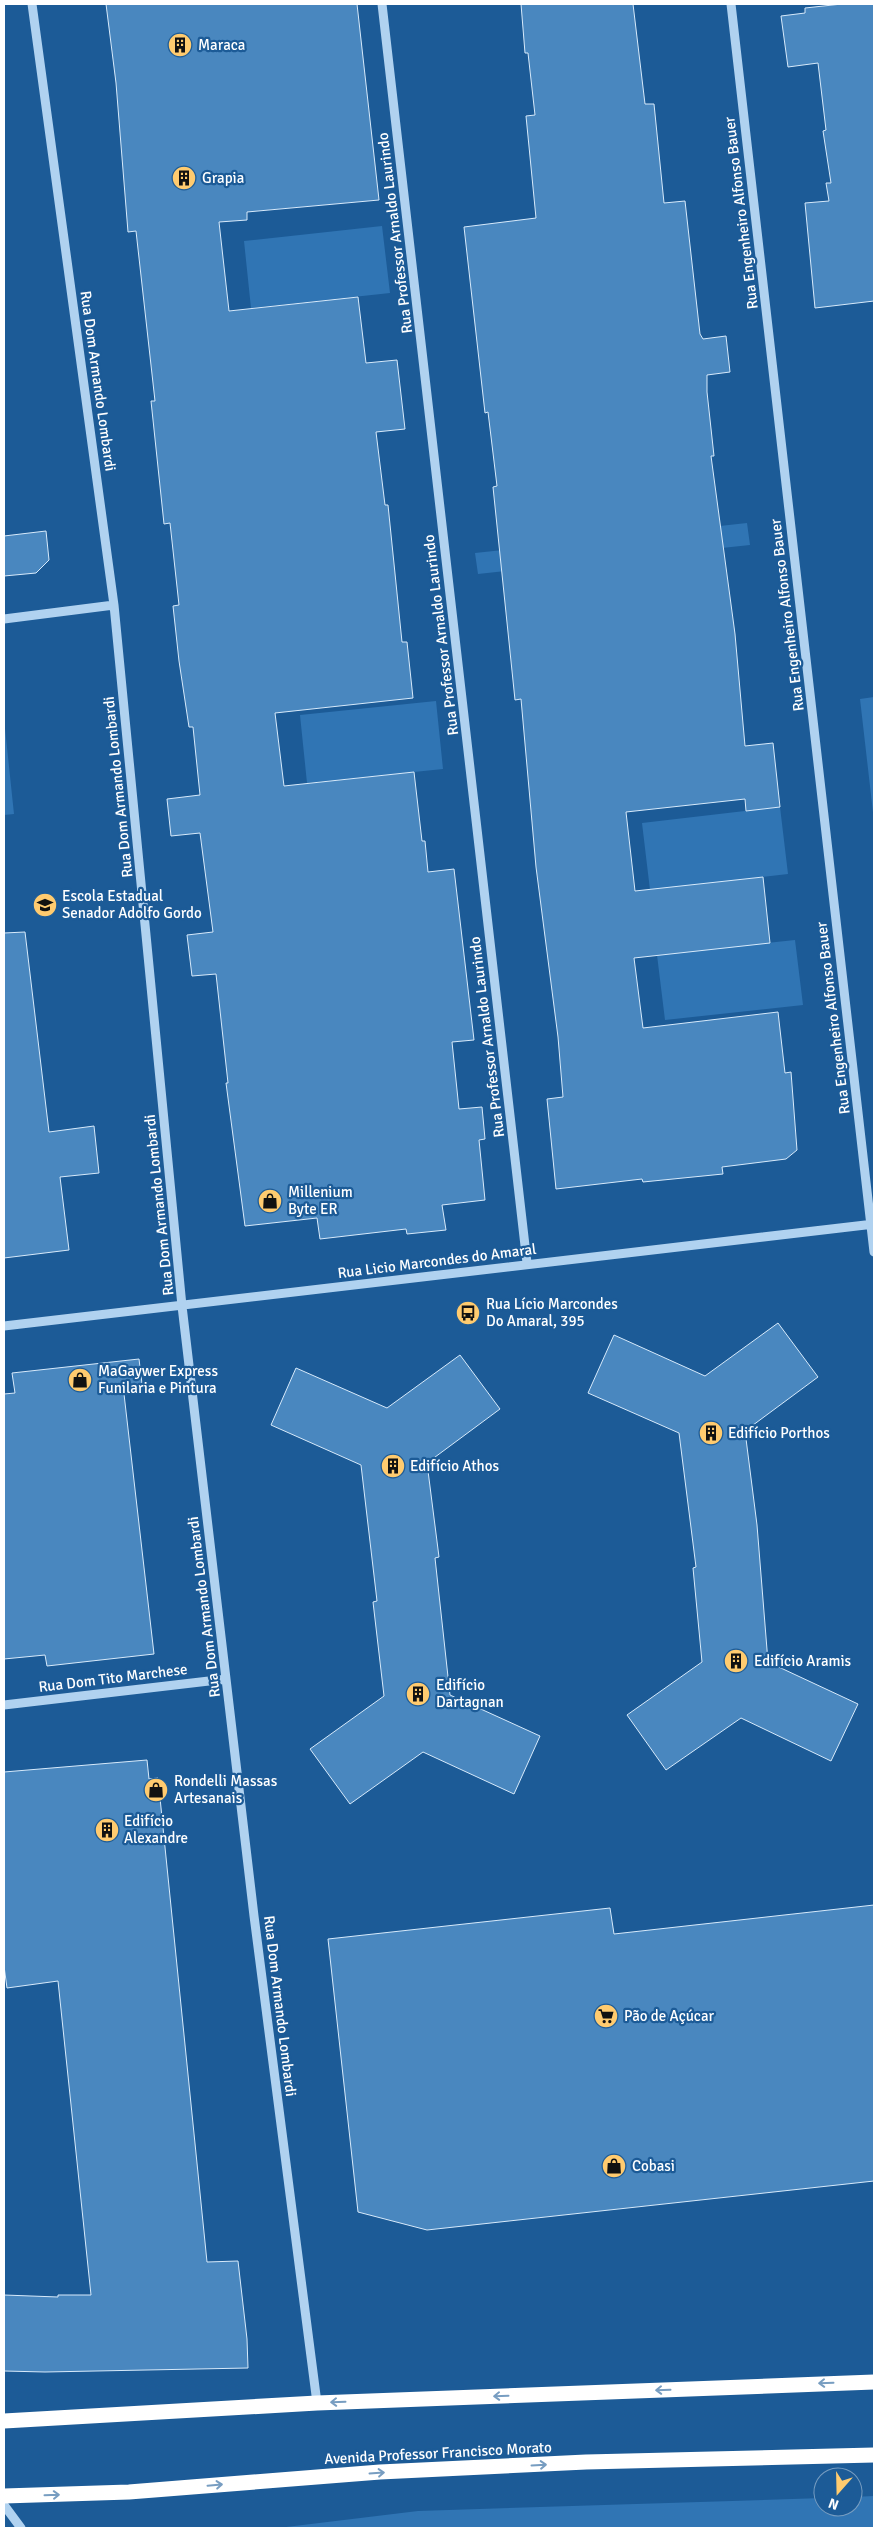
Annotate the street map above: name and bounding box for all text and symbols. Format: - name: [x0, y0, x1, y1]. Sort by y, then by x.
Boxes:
- building icon: Maraca: [167, 32, 193, 58]
- place label: Maraca: [198, 36, 245, 54]
- street label: Rua Engenheiro Alfonso Bauer: [720, 115, 762, 310]
- street label: Rua Professor Arnaldo Laurindo: [374, 131, 416, 334]
- building icon: Grapia: [171, 165, 197, 191]
- place label: Grapia: [202, 169, 244, 187]
- street label: Rua Dom Armando Lombardi: [76, 290, 120, 472]
- street label: Rua Engenheiro Alfonso Bauer: [766, 517, 808, 712]
- street label: Rua Professor Arnaldo Laurindo: [420, 533, 462, 736]
- street label: Rua Dom Armando Lombardi: [100, 695, 136, 879]
- place label: Escola Estadual Senador Adolfo Gordo: [62, 887, 202, 922]
- school or university icon: Escola Estadual Senador Adolfo Gordo: [32, 892, 58, 918]
- street label: Rua Engenheiro Alfonso Bauer: [812, 920, 854, 1115]
- street label: Rua Professor Arnaldo Laurindo: [466, 935, 508, 1138]
- street label: Rua Dom Armando Lombardi: [141, 1113, 177, 1297]
- place label: Millenium Byte ER: [288, 1183, 353, 1218]
- shop icon: Millenium Byte ER: [257, 1188, 283, 1214]
- street label: Rua Licio Marcondes do Amaral: [337, 1240, 537, 1282]
- place label: Rua Lício Marcondes Do Amaral, 395: [486, 1295, 618, 1330]
- bus stop icon: Rua Lício Marcondes Do Amaral, 395: [455, 1300, 481, 1326]
- place label: MaGaywer Express Funilaria e Pintura: [98, 1362, 218, 1397]
- shop icon: MaGaywer Express Funilaria e Pintura: [67, 1367, 93, 1393]
- building icon: Edifício Porthos: [698, 1420, 724, 1446]
- place label: Edifício Porthos: [728, 1424, 830, 1442]
- building icon: Edifício Athos: [380, 1453, 406, 1479]
- place label: Edifício Athos: [410, 1457, 499, 1475]
- street label: Rua Dom Armando Lombardi: [184, 1516, 224, 1698]
- building icon: Edifício Aramis: [723, 1648, 749, 1674]
- place label: Edifício Aramis: [754, 1652, 852, 1670]
- street label: Rua Dom Tito Marchese: [38, 1660, 188, 1696]
- place label: Edifício Dartagnan: [436, 1676, 504, 1711]
- building icon: Edifício Dartagnan: [405, 1681, 431, 1707]
- place label: Rondelli Massas Artesanais: [174, 1772, 278, 1807]
- shop icon: Rondelli Massas Artesanais: [143, 1777, 169, 1803]
- place label: Edifício Alexandre: [124, 1812, 188, 1847]
- building icon: Edifício Alexandre: [94, 1817, 120, 1843]
- street label: Rua Dom Armando Lombardi: [260, 1915, 300, 2097]
- supermarket icon: Pão de Açúcar: [593, 2003, 619, 2029]
- place label: Pão de Açúcar: [624, 2007, 715, 2025]
- shop icon: Cobasi: [601, 2153, 627, 2179]
- place label: Cobasi: [632, 2157, 675, 2175]
- one-way arrow: [818, 2379, 834, 2388]
- one-way arrow: [655, 2385, 671, 2394]
- one-way arrow: [493, 2391, 509, 2400]
- one-way arrow: [331, 2397, 347, 2407]
- street label: Avenida Professor Francisco Morato: [324, 2438, 552, 2468]
- one-way arrow: [531, 2460, 547, 2469]
- north arrow: [813, 2467, 863, 2517]
- one-way arrow: [368, 2468, 384, 2477]
- one-way arrow: [206, 2481, 222, 2490]
- one-way arrow: [44, 2490, 60, 2499]
- text: N: [826, 2494, 841, 2513]

